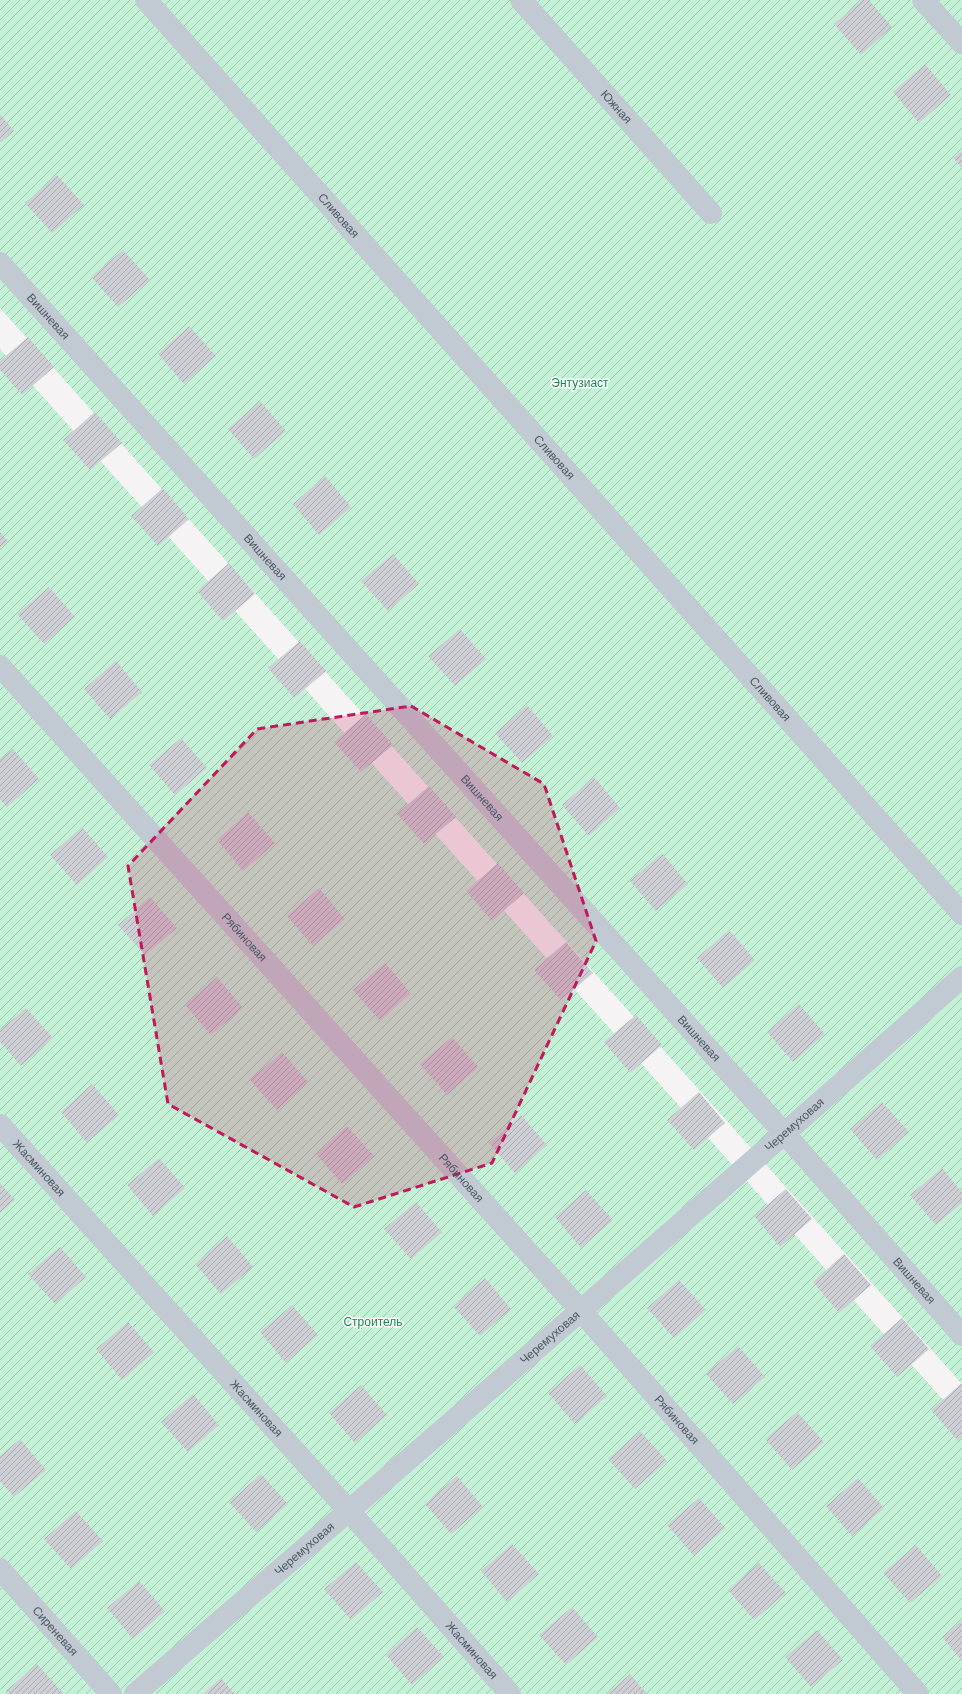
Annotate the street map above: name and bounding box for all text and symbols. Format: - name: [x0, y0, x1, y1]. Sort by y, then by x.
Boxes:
- street label: Южная: [598, 87, 635, 126]
- street label: Сливовая: [315, 190, 362, 241]
- street label: Вишневая: [24, 291, 73, 342]
- park label: Энтузиаст: [551, 376, 609, 390]
- street label: Сливовая: [531, 432, 578, 482]
- street label: Вишневая: [241, 531, 289, 583]
- street label: Сливовая: [747, 674, 793, 724]
- street label: Вишневая: [458, 772, 506, 824]
- street label: Рябиновая: [219, 910, 270, 964]
- street label: Вишневая: [675, 1013, 723, 1064]
- street label: Черемуховая: [762, 1095, 827, 1155]
- street label: Жасминовая: [10, 1137, 68, 1199]
- street label: Рябиновая: [436, 1151, 487, 1205]
- street label: Вишневая: [890, 1255, 938, 1307]
- street label: Черемуховая: [517, 1308, 583, 1367]
- park label: Строитель: [343, 1315, 403, 1329]
- street label: Жасминовая: [227, 1377, 285, 1440]
- street label: Рябиновая: [652, 1392, 702, 1447]
- street label: Черемуховая: [271, 1519, 337, 1579]
- street label: Сиреневая: [29, 1603, 81, 1659]
- street label: Жасминовая: [443, 1619, 501, 1682]

